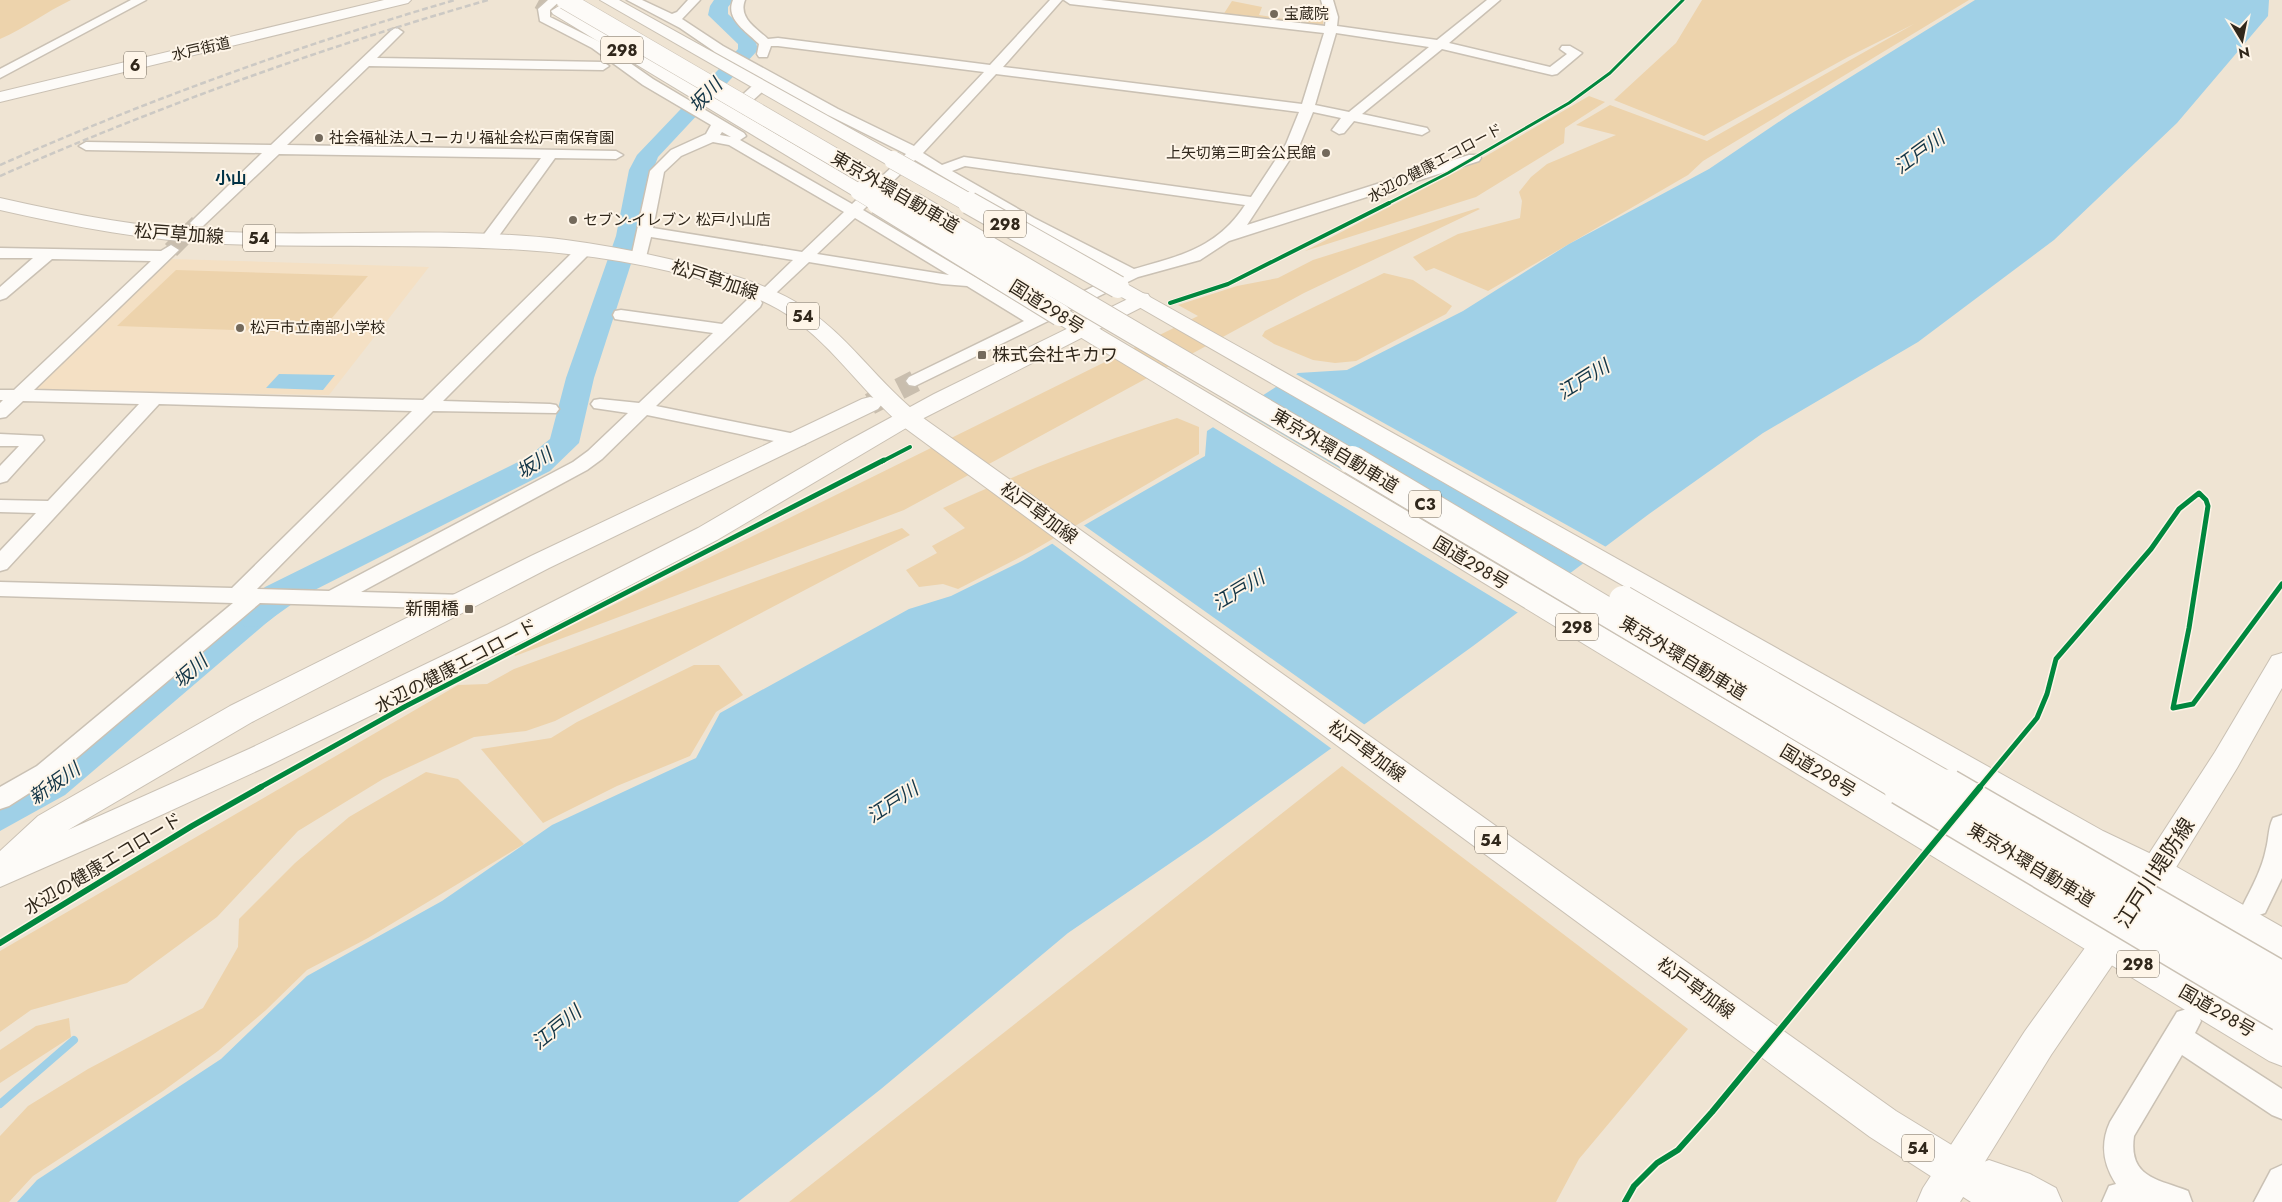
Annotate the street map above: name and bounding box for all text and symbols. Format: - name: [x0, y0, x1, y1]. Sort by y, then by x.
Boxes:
- place label: 宝蔵院: [1284, 3, 1329, 25]
- marker: 宝蔵院: [1268, 8, 1280, 20]
- north arrow: [2217, 15, 2267, 65]
- street label: 水戸街道: [169, 32, 233, 66]
- road number: 298: [601, 36, 643, 64]
- text: N: [2237, 42, 2251, 64]
- road number: 6: [124, 52, 146, 78]
- water label: 坂川: [682, 71, 730, 118]
- street label: 水辺の健康エコロード: [1364, 118, 1506, 208]
- water label: 江戸川: [1888, 124, 1952, 180]
- place label: 社会福祉法人ユーカリ福祉会松戸南保育園: [329, 127, 614, 149]
- marker: 社会福祉法人ユーカリ福祉会松戸南保育園: [313, 132, 325, 144]
- place label: 上矢切第三町会公民館: [1166, 142, 1316, 164]
- street label: 東京外環自動車道: [826, 145, 964, 239]
- marker: 上矢切第三町会公民館: [1320, 147, 1332, 159]
- district label: 小山: [215, 167, 247, 190]
- place label: セブン-イレブン 松戸小山店: [583, 209, 771, 231]
- road number: 298: [984, 210, 1026, 238]
- marker: セブン-イレブン 松戸小山店: [567, 214, 579, 226]
- street label: 松戸草加線: [133, 218, 225, 250]
- road number: 54: [243, 224, 275, 252]
- street label: 松戸草加線: [668, 254, 762, 306]
- street label: 国道298号: [1004, 274, 1090, 340]
- road number: 54: [787, 302, 819, 330]
- place label: 松戸市立南部小学校: [250, 317, 385, 339]
- marker: 松戸市立南部小学校: [234, 322, 246, 334]
- place label: 株式会社キカワ: [992, 342, 1118, 368]
- marker: 株式会社キカワ: [976, 349, 988, 361]
- water label: 江戸川: [1552, 352, 1616, 406]
- street label: 東京外環自動車道: [1267, 403, 1403, 499]
- water label: 坂川: [511, 441, 559, 485]
- street label: 松戸草加線: [995, 476, 1083, 550]
- road number: C3: [1409, 490, 1441, 518]
- street label: 国道298号: [1428, 530, 1514, 596]
- water label: 江戸川: [1207, 563, 1271, 617]
- place label: 新開橋: [405, 596, 459, 622]
- marker: 新開橋: [463, 603, 475, 615]
- street label: 東京外環自動車道: [1615, 610, 1751, 706]
- street label: 水辺の健康エコロード: [370, 612, 542, 720]
- road number: 298: [1556, 614, 1598, 640]
- water label: 坂川: [167, 647, 215, 694]
- street label: 松戸草加線: [1323, 714, 1411, 788]
- street label: 国道298号: [1775, 738, 1861, 804]
- water label: 新坂川: [23, 755, 87, 811]
- water label: 江戸川: [861, 774, 925, 829]
- street label: 水辺の健康エコロード: [19, 807, 187, 921]
- street label: 江戸川堤防線: [2108, 812, 2202, 934]
- street label: 東京外環自動車道: [1963, 817, 2099, 913]
- road number: 54: [1475, 826, 1507, 854]
- street label: 松戸草加線: [1652, 951, 1740, 1025]
- road number: 298: [2117, 951, 2159, 978]
- street label: 国道298号: [2174, 979, 2260, 1043]
- water label: 江戸川: [526, 998, 589, 1056]
- road number: 54: [1902, 1134, 1934, 1162]

